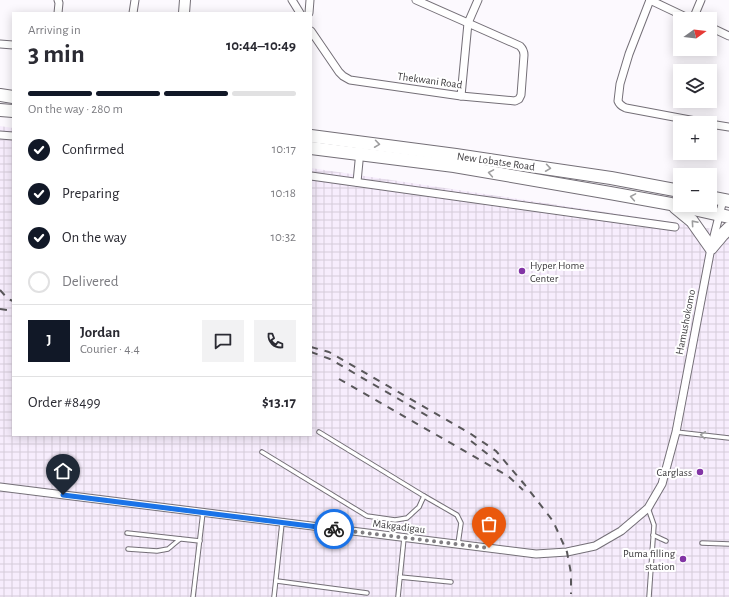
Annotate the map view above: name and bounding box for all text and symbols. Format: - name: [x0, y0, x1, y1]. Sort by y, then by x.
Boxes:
- north arrow: [673, 12, 717, 56]
- map controls: [673, 12, 717, 212]
- text: Arriving in: [28, 24, 81, 37]
- text: 10:44–10:49: [226, 38, 296, 53]
- text: 3 min: [28, 41, 85, 67]
- button: layers: [673, 64, 717, 108]
- street label: Thekwani Road: [397, 71, 463, 91]
- text: On the way · 280 m: [28, 103, 123, 116]
- button: +: [673, 116, 717, 160]
- icon: check: [28, 139, 50, 161]
- one-way arrow: [374, 139, 380, 148]
- text: Confirmed: [62, 142, 124, 157]
- text: 10:17: [272, 143, 296, 156]
- street label: New Lobatse Road: [456, 151, 536, 172]
- one-way arrow: [545, 164, 551, 172]
- button: −: [673, 168, 717, 212]
- one-way arrow: [488, 169, 494, 177]
- icon: check: [28, 183, 50, 205]
- text: Preparing: [62, 186, 119, 201]
- text: 10:18: [271, 187, 296, 200]
- one-way arrow: [630, 193, 636, 202]
- one-way arrow: [691, 221, 698, 228]
- icon: check: [28, 227, 50, 249]
- text: On the way: [62, 230, 127, 245]
- text: 10:32: [270, 231, 296, 244]
- place label: Hyper Home Center: [530, 260, 584, 284]
- marker: Hyper Home Center: [517, 266, 527, 276]
- text: Delivered: [62, 274, 119, 289]
- street label: Hamushokomo: [674, 289, 697, 356]
- button: chat: [202, 320, 244, 362]
- button: phone: [254, 320, 296, 362]
- text: Jordan: [80, 325, 120, 340]
- text: J: [46, 333, 52, 348]
- text: Courier · 4.4: [80, 343, 140, 356]
- text: Order #8499: [28, 395, 101, 410]
- text: $13.17: [262, 395, 296, 410]
- one-way arrow: [700, 431, 706, 440]
- pin: [46, 454, 80, 495]
- icon: home: [52, 460, 74, 482]
- place label: Carglass: [656, 467, 692, 478]
- marker: Carglass: [695, 467, 705, 477]
- pin: [472, 507, 506, 548]
- courier: [314, 509, 354, 549]
- icon: bag: [478, 513, 500, 535]
- icon: bike: [323, 518, 345, 540]
- street label: Makgadigau: [372, 518, 426, 535]
- place label: Puma filling station: [623, 548, 676, 572]
- marker: Puma filling station: [678, 554, 688, 564]

